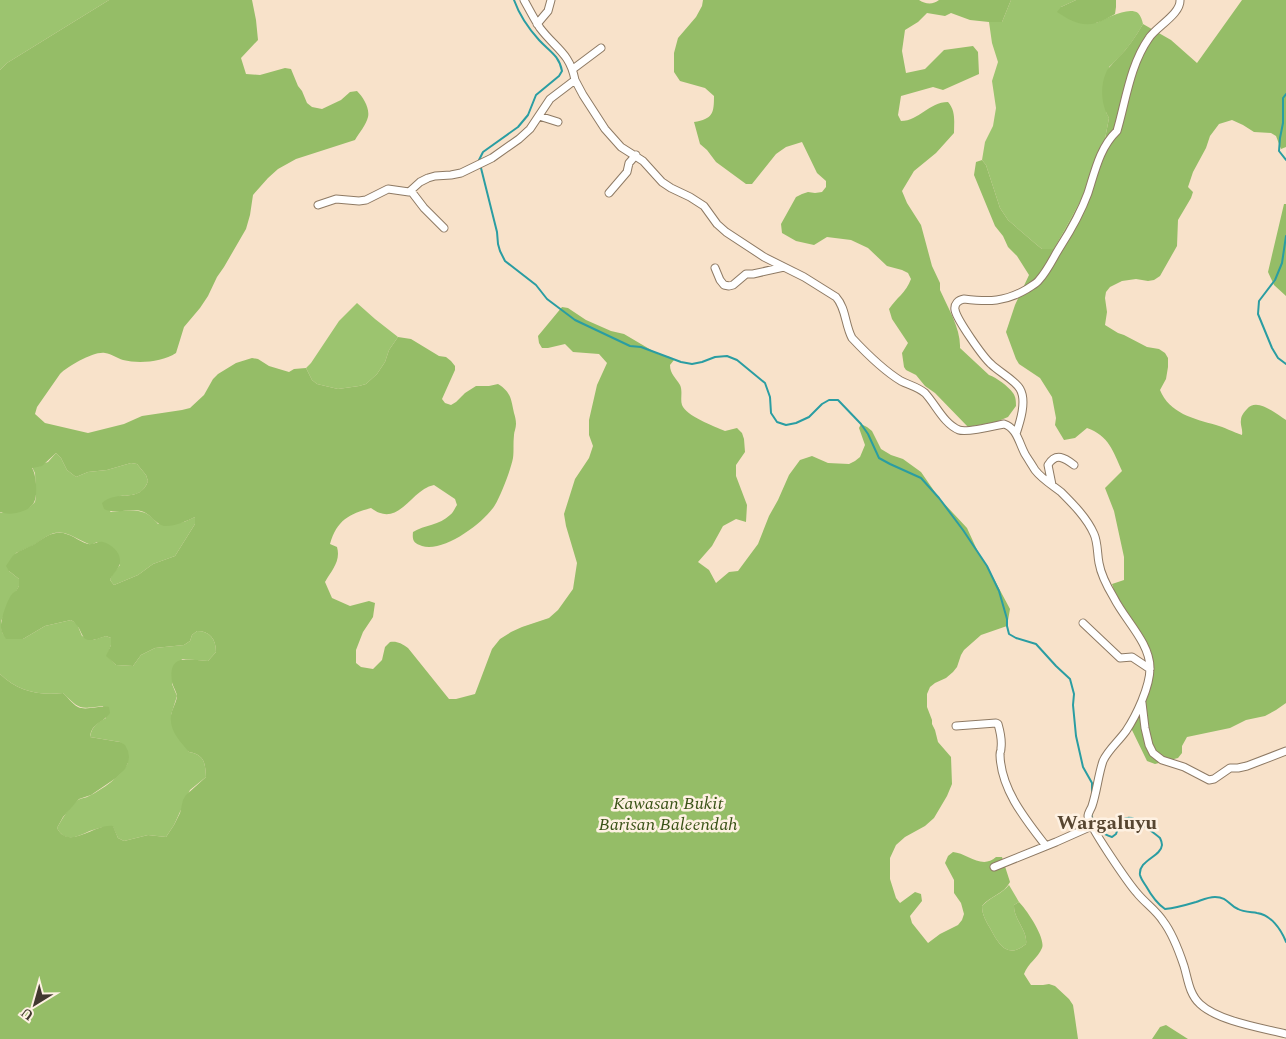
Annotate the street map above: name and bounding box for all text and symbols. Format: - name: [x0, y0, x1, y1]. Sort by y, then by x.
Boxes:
- park label: Kawasan Bukit Barisan Baleendah: [598, 790, 738, 838]
- district label: Wargaluyu: [1057, 808, 1157, 838]
- north arrow: [10, 979, 60, 1029]
- text: U: [16, 1002, 38, 1026]

